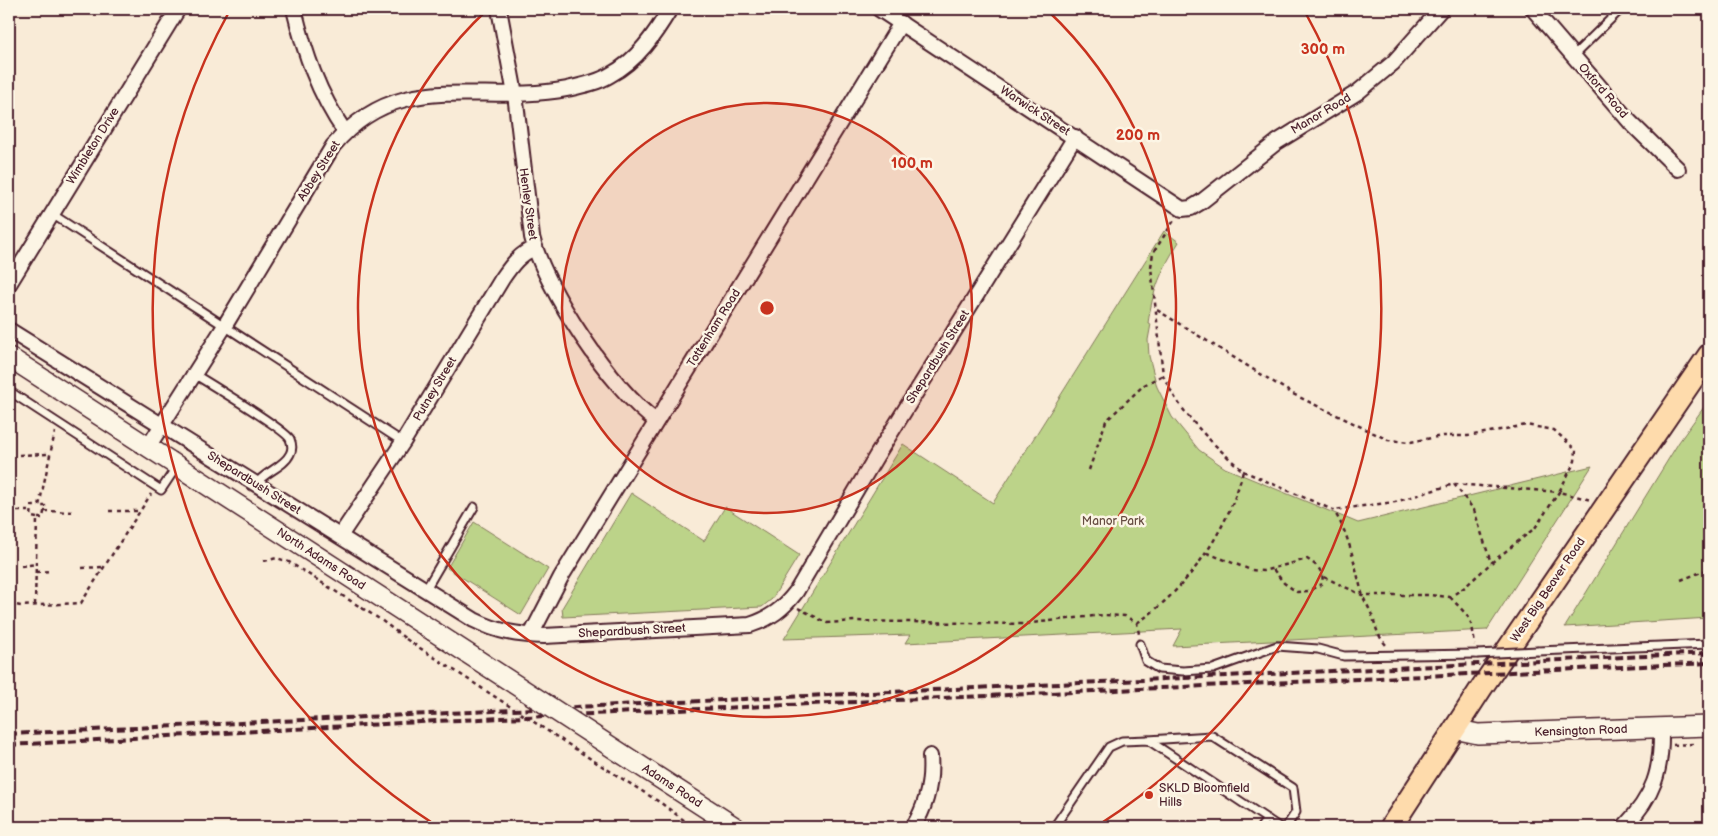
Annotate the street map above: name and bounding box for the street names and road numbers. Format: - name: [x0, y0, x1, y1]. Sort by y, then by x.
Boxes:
- street label: Oxford Road: [1575, 60, 1631, 122]
- street label: Warwick Street: [997, 83, 1073, 139]
- street label: Manor Road: [1288, 90, 1354, 138]
- street label: Wimbleton Drive: [63, 105, 123, 187]
- street label: Abbey Street: [295, 138, 344, 204]
- street label: Henley Street: [516, 167, 541, 241]
- street label: Tottenham Road: [684, 286, 744, 370]
- street label: Shepardbush Street: [903, 307, 973, 407]
- street label: Putney Street: [410, 354, 460, 424]
- street label: Shepardbush Street: [204, 448, 304, 518]
- street label: North Adams Road: [274, 525, 368, 593]
- street label: West Big Beaver Road: [1507, 535, 1589, 645]
- street label: Shepardbush Street: [578, 621, 686, 641]
- street label: Kensington Road: [1534, 722, 1628, 740]
- street label: Adams Road: [639, 761, 705, 811]

